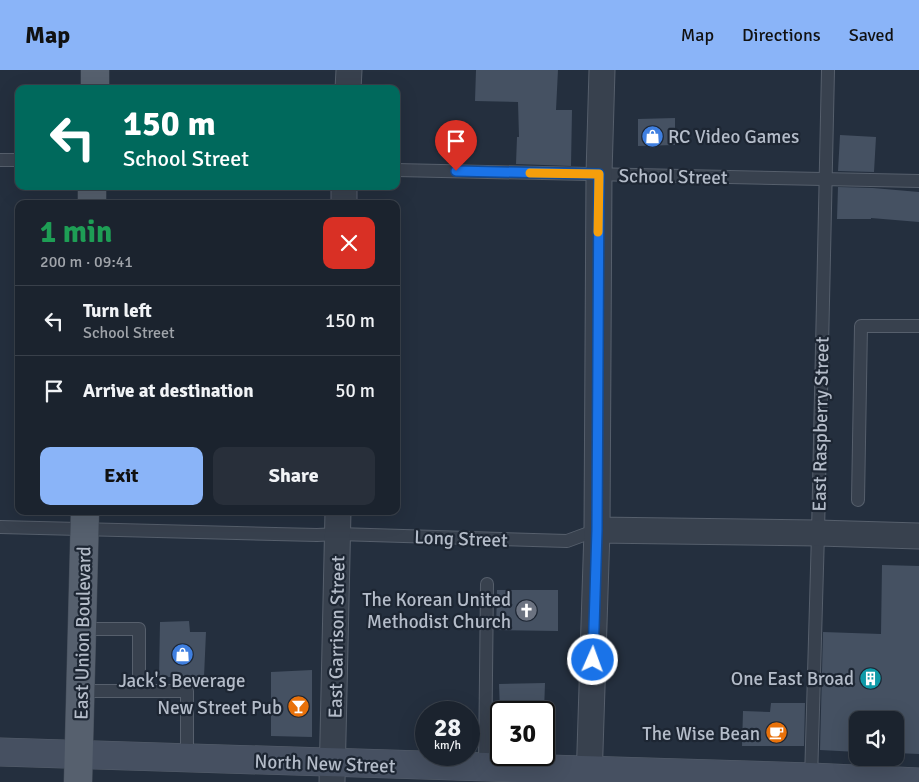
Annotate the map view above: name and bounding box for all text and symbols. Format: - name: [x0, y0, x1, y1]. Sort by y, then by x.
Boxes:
- text: Map: [25, 20, 70, 50]
- text: Map: [681, 24, 714, 46]
- text: Directions: [742, 24, 821, 46]
- text: Saved: [849, 24, 894, 46]
- text: 150 m: [123, 102, 216, 145]
- icon: left: [40, 105, 105, 170]
- pin: [435, 120, 477, 171]
- shop icon: RC Video Games: [640, 124, 664, 148]
- place label: RC Video Games: [668, 125, 799, 149]
- icon: arrive: [442, 127, 470, 155]
- text: School Street: [123, 145, 249, 172]
- street label: School Street: [618, 164, 728, 190]
- text: 1 min: [40, 214, 112, 251]
- button: close: [323, 217, 375, 269]
- text: 200 m · 09:41: [40, 252, 133, 272]
- text: Turn left: [83, 299, 152, 323]
- icon: left: [40, 307, 68, 335]
- text: 150 m: [325, 309, 375, 333]
- text: School Street: [83, 323, 175, 343]
- street label: East Raspberry Street: [807, 336, 835, 512]
- icon: arrive: [40, 377, 68, 405]
- text: Arrive at destination: [83, 379, 254, 403]
- text: 50 m: [335, 379, 375, 403]
- button: Exit: [40, 447, 203, 505]
- button: Share: [213, 447, 375, 505]
- street label: Long Street: [414, 525, 508, 553]
- street label: East Union Boulevard: [69, 546, 97, 720]
- street label: East Garrison Street: [324, 555, 350, 719]
- place label: The Korean United Methodist Church: [362, 588, 511, 634]
- church icon: The Korean United Methodist Church: [515, 598, 539, 622]
- position arrow: [566, 633, 618, 685]
- shop icon: Jack's Beverage: [170, 642, 194, 666]
- building icon: One East Broad: [858, 666, 882, 690]
- place label: One East Broad: [731, 667, 854, 691]
- place label: Jack's Beverage: [118, 669, 246, 693]
- bar icon: New Street Pub: [286, 695, 310, 719]
- place label: New Street Pub: [157, 696, 282, 720]
- speed limit sign: 30: [490, 701, 555, 766]
- map controls: [849, 711, 904, 766]
- button: sound: [849, 711, 904, 766]
- text: 28: [434, 712, 461, 743]
- cafe icon: The Wise Bean: [764, 721, 788, 745]
- place label: The Wise Bean: [642, 722, 760, 746]
- text: km/h: [434, 738, 461, 753]
- street label: North New Street: [254, 750, 396, 778]

